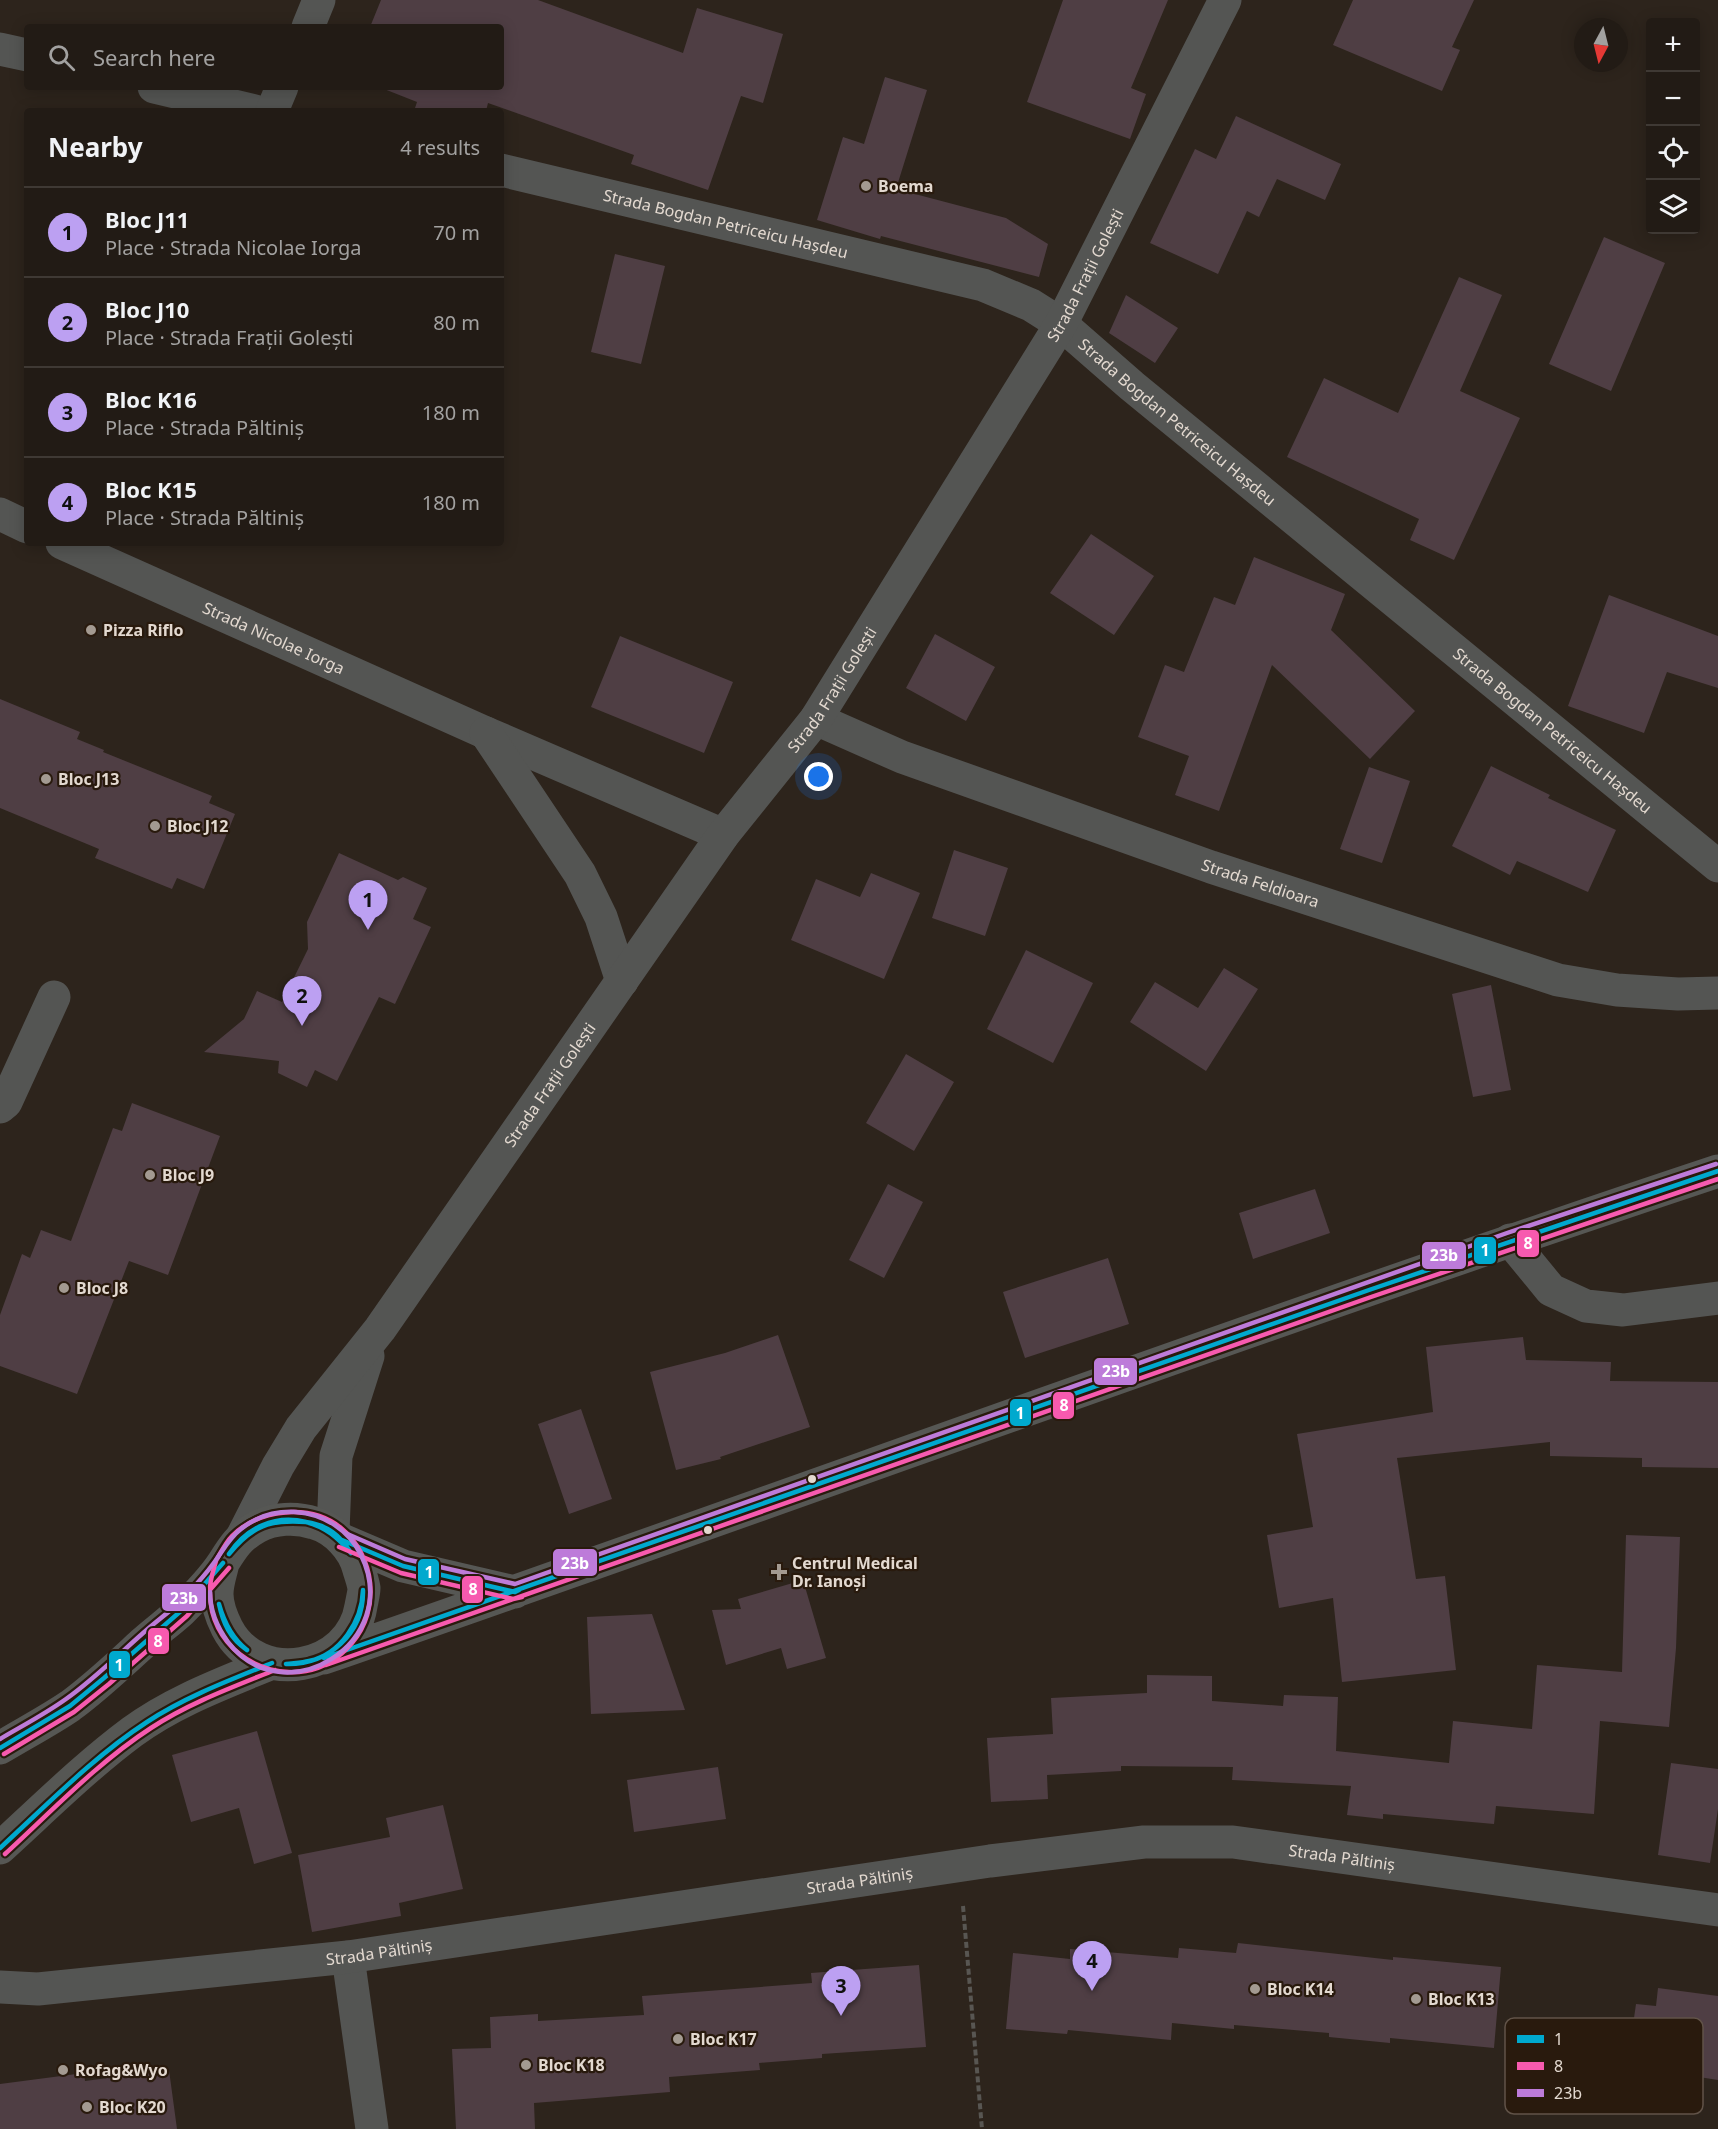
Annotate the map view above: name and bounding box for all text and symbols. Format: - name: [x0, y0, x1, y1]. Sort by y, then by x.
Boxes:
- north arrow: [1574, 18, 1628, 72]
- map controls: [1646, 18, 1700, 234]
- button: +: [1646, 18, 1700, 72]
- search box: [24, 24, 504, 90]
- icon: search: [45, 41, 78, 74]
- text: Search here: [93, 42, 215, 72]
- button: −: [1646, 72, 1700, 126]
- button: locate: [1646, 126, 1700, 180]
- text: Nearby: [48, 129, 143, 165]
- text: 4 results: [400, 134, 480, 161]
- place label: Boema: [878, 175, 933, 197]
- marker: Boema: [859, 179, 873, 193]
- button: layers: [1646, 180, 1700, 234]
- street label: Strada Bogdan Petriceicu Hașdeu: [601, 184, 850, 263]
- text: Bloc J11: [105, 204, 189, 234]
- street label: Strada Frații Golești: [1042, 205, 1129, 346]
- text: 1: [62, 219, 73, 246]
- text: 70 m: [433, 219, 480, 246]
- text: Place · Strada Nicolae Iorga: [105, 234, 362, 261]
- text: Bloc J10: [105, 294, 189, 324]
- text: 2: [62, 309, 73, 336]
- text: 80 m: [433, 309, 480, 336]
- text: Place · Strada Frații Golești: [105, 324, 353, 351]
- street label: Strada Bogdan Petriceicu Hașdeu: [1074, 333, 1281, 511]
- text: Bloc K16: [105, 384, 197, 414]
- text: 3: [62, 399, 73, 426]
- text: 180 m: [422, 399, 480, 426]
- text: Place · Strada Păltiniș: [105, 414, 304, 441]
- text: Bloc K15: [105, 474, 197, 504]
- text: 4: [62, 489, 73, 516]
- text: 180 m: [422, 489, 480, 516]
- text: Place · Strada Păltiniș: [105, 504, 304, 531]
- street label: Strada Nicolae Iorga: [199, 596, 348, 679]
- place label: Pizza Riflo: [103, 619, 184, 641]
- marker: Pizza Riflo: [84, 623, 98, 637]
- street label: Strada Frații Golești: [782, 623, 882, 757]
- street label: Strada Bogdan Petriceicu Hașdeu: [1449, 643, 1657, 819]
- your location: [804, 762, 833, 791]
- place label: Bloc J13: [58, 768, 119, 790]
- marker: Bloc J13: [39, 772, 53, 786]
- place label: Bloc J12: [167, 815, 228, 837]
- marker: Bloc J12: [148, 819, 162, 833]
- street label: Strada Feldioara: [1199, 854, 1322, 912]
- pin: 1: [348, 880, 388, 930]
- pin: 2: [282, 976, 322, 1026]
- street label: Strada Frații Golești: [499, 1018, 600, 1151]
- place label: Bloc J9: [162, 1164, 214, 1186]
- marker: Bloc J9: [143, 1168, 157, 1182]
- line badge: 8: [1516, 1229, 1540, 1258]
- text: 8: [1523, 1232, 1533, 1254]
- line badge: 1: [1473, 1236, 1497, 1265]
- text: 1: [1480, 1239, 1490, 1261]
- line badge: 23b: [1421, 1241, 1467, 1270]
- text: 23b: [1430, 1244, 1458, 1266]
- place label: Bloc J8: [76, 1277, 128, 1299]
- marker: Bloc J8: [57, 1281, 71, 1295]
- line badge: 23b: [1093, 1357, 1138, 1386]
- text: 23b: [1102, 1360, 1130, 1382]
- line badge: 8: [1052, 1391, 1075, 1420]
- text: 8: [1059, 1394, 1069, 1416]
- line badge: 1: [1009, 1398, 1032, 1427]
- text: 1: [1015, 1402, 1025, 1424]
- unlabelled marker: [806, 1473, 818, 1485]
- unlabelled marker: [702, 1524, 714, 1536]
- line badge: 23b: [552, 1548, 598, 1577]
- text: 23b: [561, 1552, 589, 1574]
- place label: Centrul Medical Dr. Ianoși: [792, 1552, 918, 1592]
- line badge: 1: [417, 1558, 440, 1586]
- text: 1: [424, 1561, 434, 1583]
- marker: Centrul Medical Dr. Ianoși: [770, 1563, 788, 1581]
- line badge: 8: [461, 1575, 484, 1604]
- text: 8: [468, 1578, 478, 1600]
- line badge: 23b: [161, 1583, 207, 1612]
- text: 23b: [170, 1587, 198, 1609]
- line badge: 8: [147, 1627, 170, 1655]
- text: 8: [153, 1630, 163, 1652]
- line badge: 1: [108, 1650, 131, 1679]
- text: 1: [114, 1654, 124, 1676]
- street label: Strada Păltiniș: [1287, 1839, 1397, 1876]
- street label: Strada Păltiniș: [805, 1862, 914, 1899]
- street label: Strada Păltiniș: [325, 1934, 434, 1970]
- pin: 4: [1072, 1942, 1112, 1991]
- pin: 3: [822, 1966, 860, 2016]
- place label: Bloc K14: [1267, 1978, 1334, 2000]
- marker: Bloc K14: [1248, 1982, 1262, 1996]
- place label: Bloc K13: [1428, 1988, 1495, 2010]
- marker: Bloc K13: [1409, 1992, 1423, 2006]
- legend: [1505, 2018, 1703, 2114]
- place label: Bloc K17: [690, 2028, 757, 2050]
- text: 1: [1554, 2028, 1563, 2050]
- marker: Bloc K17: [671, 2032, 685, 2046]
- place label: Bloc K18: [538, 2054, 605, 2076]
- text: 8: [1554, 2055, 1563, 2077]
- marker: Bloc K18: [519, 2058, 533, 2072]
- place label: Rofag&Wyo: [75, 2059, 168, 2081]
- marker: Rofag&Wyo: [56, 2063, 70, 2077]
- text: 23b: [1554, 2082, 1582, 2104]
- place label: Bloc K20: [99, 2096, 166, 2118]
- marker: Bloc K20: [80, 2100, 94, 2114]

